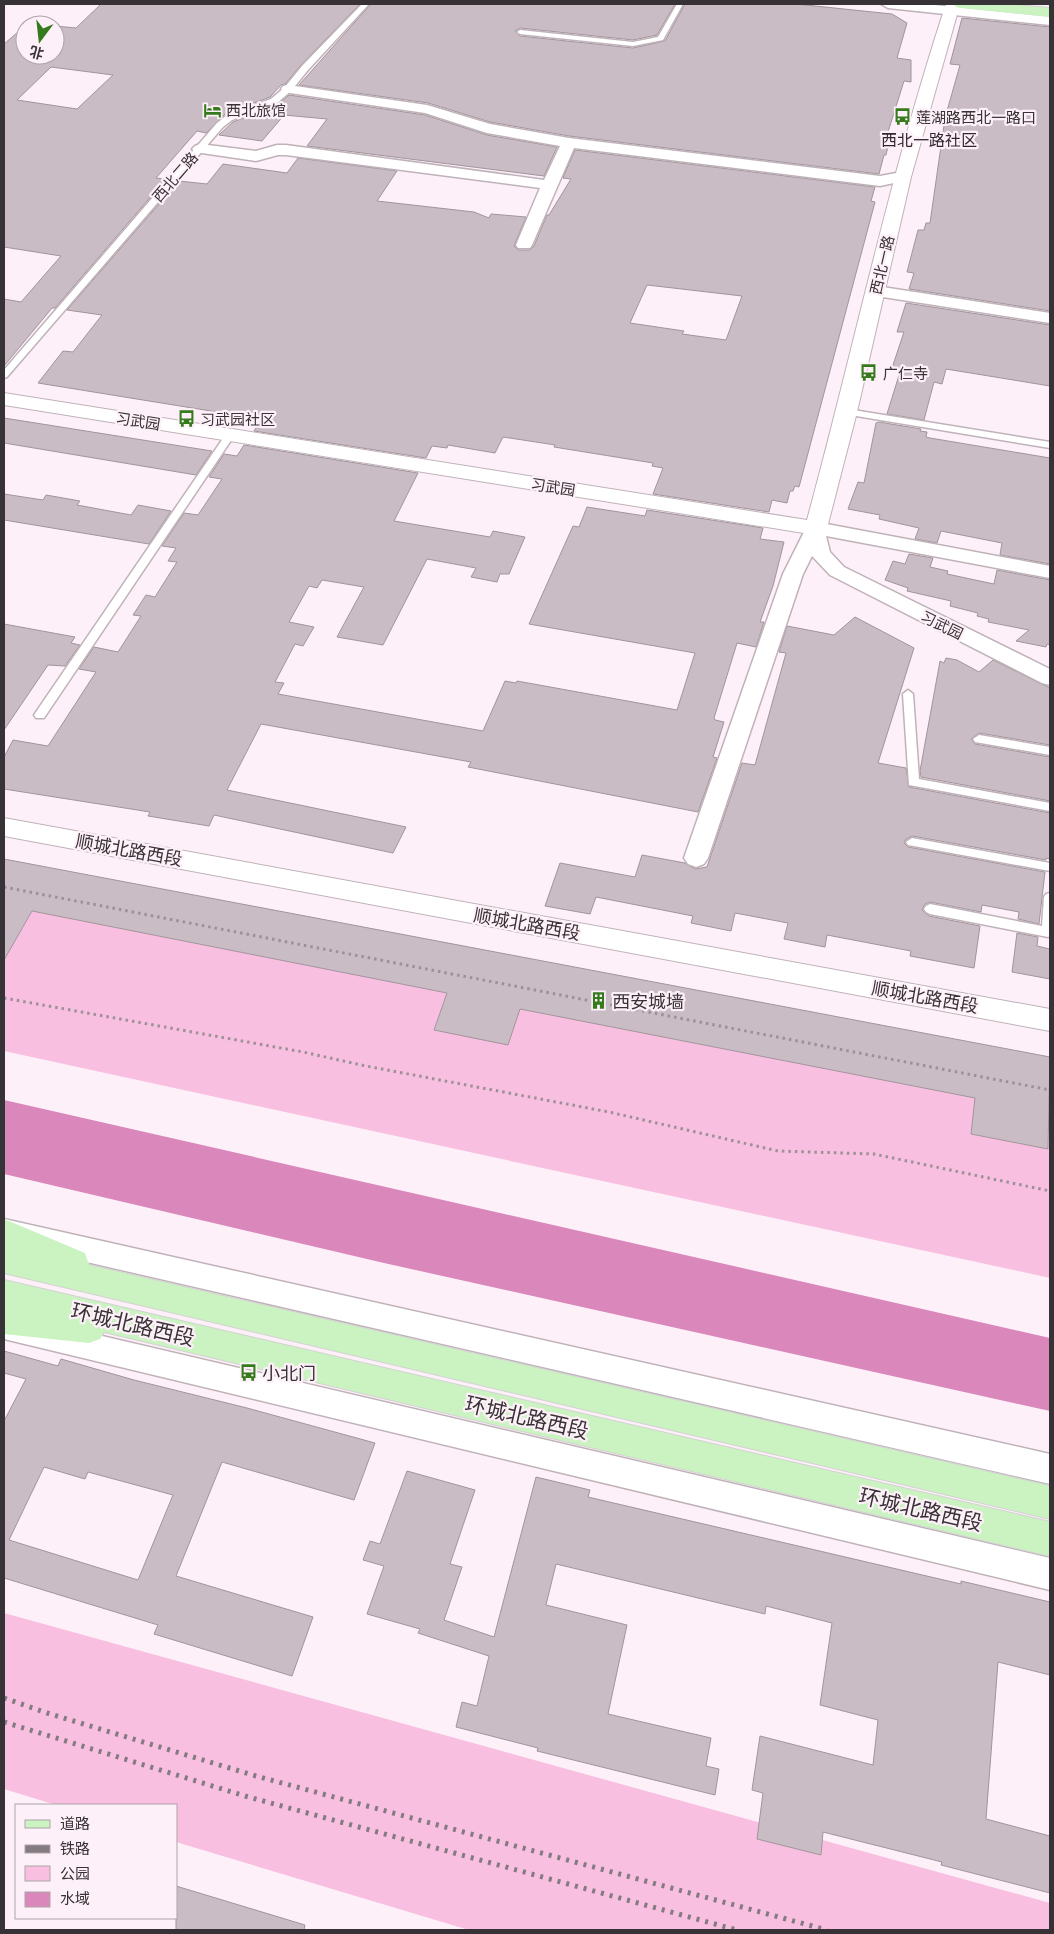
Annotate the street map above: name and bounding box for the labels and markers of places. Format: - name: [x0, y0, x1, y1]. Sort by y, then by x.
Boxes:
- hotel icon: 西北旅馆: [202, 100, 222, 120]
- place label: 西北旅馆: [226, 101, 286, 120]
- bus stop icon: 莲湖路西北一路口: [892, 107, 912, 127]
- place label: 莲湖路西北一路口: [916, 108, 1036, 127]
- bus stop icon: 广仁寺: [859, 363, 879, 383]
- place label: 广仁寺: [883, 364, 928, 383]
- bus stop icon: 习武园社区: [176, 409, 196, 429]
- place label: 习武园社区: [200, 410, 275, 429]
- place label: 西安城墙: [612, 990, 684, 1013]
- building icon: 西安城墙: [588, 991, 608, 1011]
- place label: 小北门: [262, 1362, 316, 1385]
- bus stop icon: 小北门: [238, 1363, 258, 1383]

